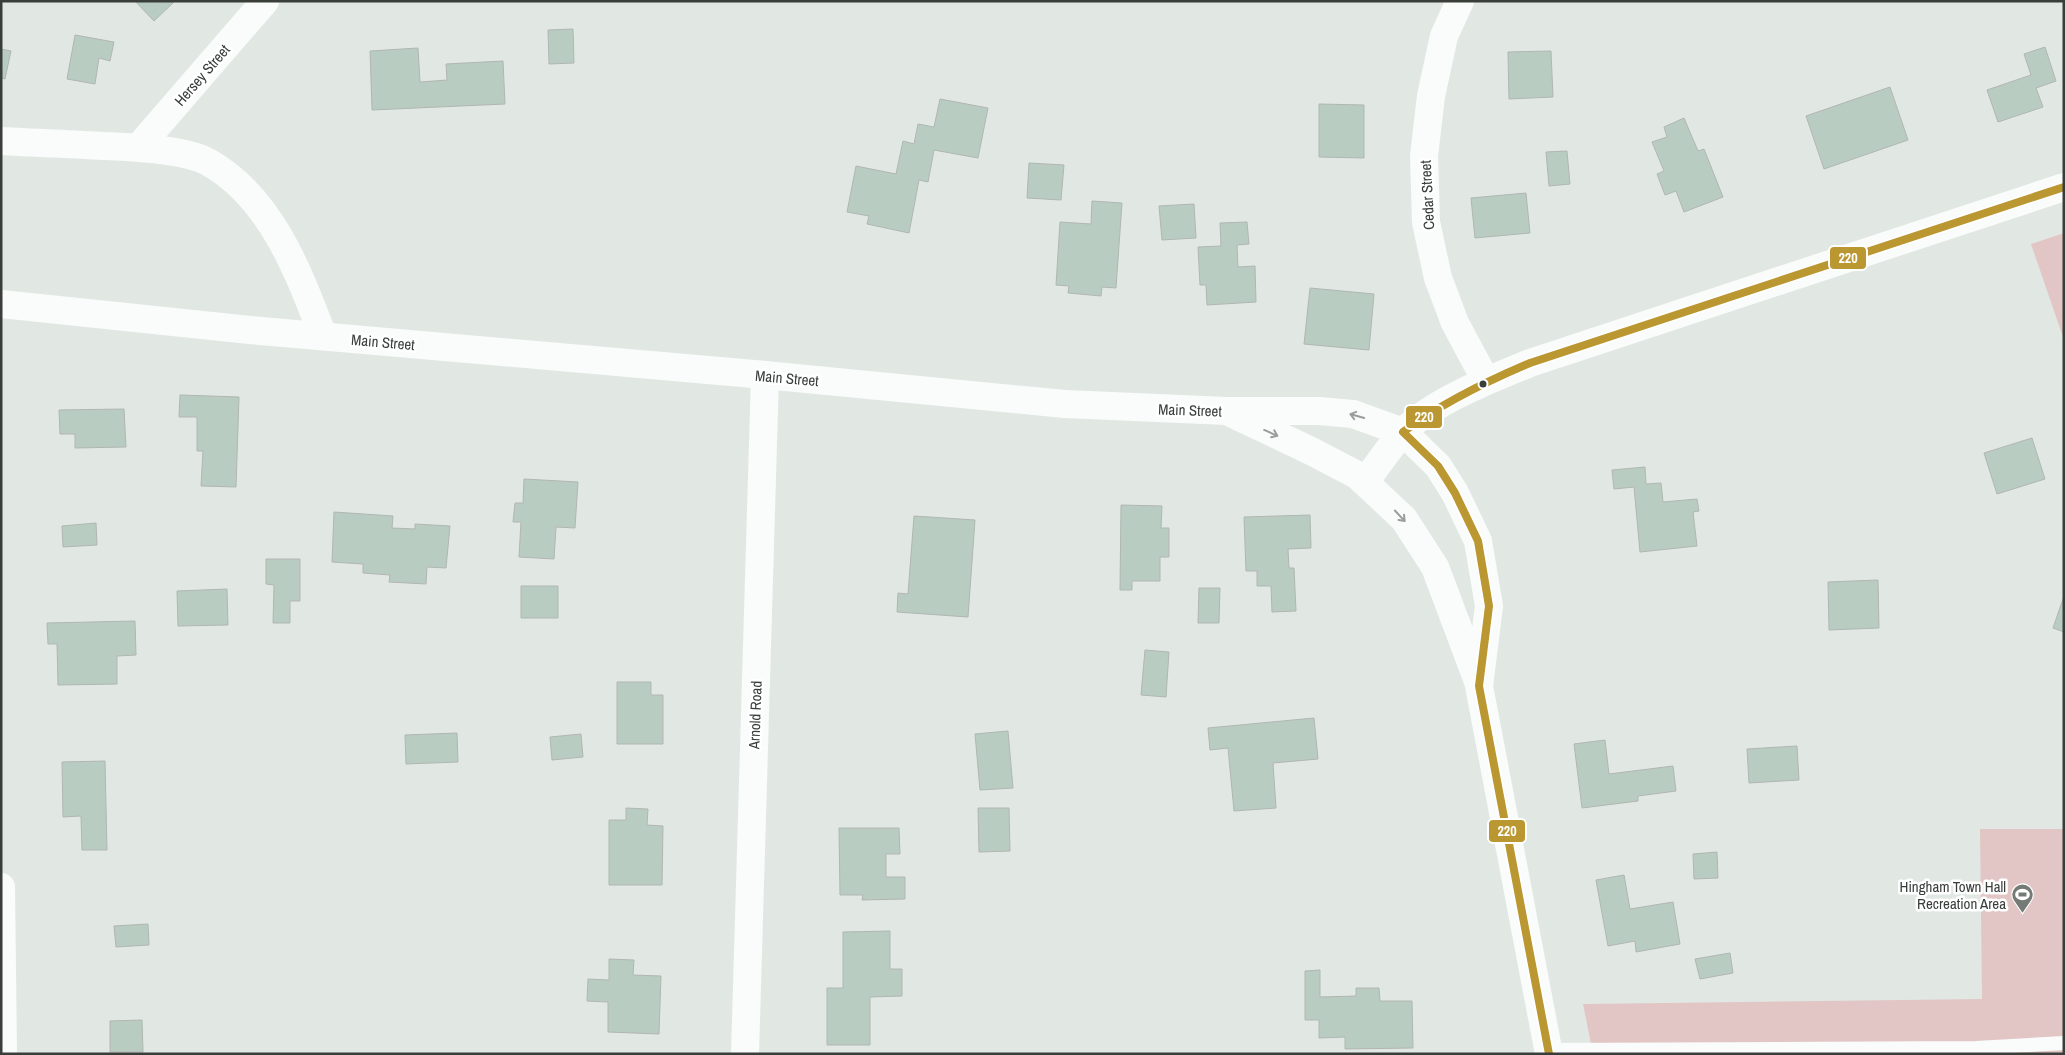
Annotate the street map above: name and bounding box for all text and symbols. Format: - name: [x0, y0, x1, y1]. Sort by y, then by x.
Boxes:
- street label: Hersey Street: [169, 39, 235, 110]
- street label: Cedar Street: [1415, 159, 1439, 230]
- line badge: 220: [1829, 246, 1867, 270]
- text: 220: [1838, 249, 1858, 267]
- street label: Main Street: [350, 329, 416, 355]
- street label: Main Street: [754, 365, 820, 391]
- unlabelled marker: [1478, 379, 1488, 389]
- street label: Main Street: [1158, 398, 1223, 422]
- line badge: 220: [1405, 405, 1443, 429]
- text: 220: [1414, 408, 1434, 426]
- one-way arrow: [1349, 411, 1365, 421]
- one-way arrow: [1263, 428, 1278, 438]
- one-way arrow: [1394, 510, 1406, 522]
- street label: Arnold Road: [743, 680, 767, 751]
- line badge: 220: [1488, 819, 1526, 843]
- text: 220: [1497, 822, 1517, 840]
- place label: Hingham Town Hall Recreation Area: [1900, 876, 2006, 914]
- sports icon: Hingham Town Hall Recreation Area: [2010, 883, 2034, 914]

